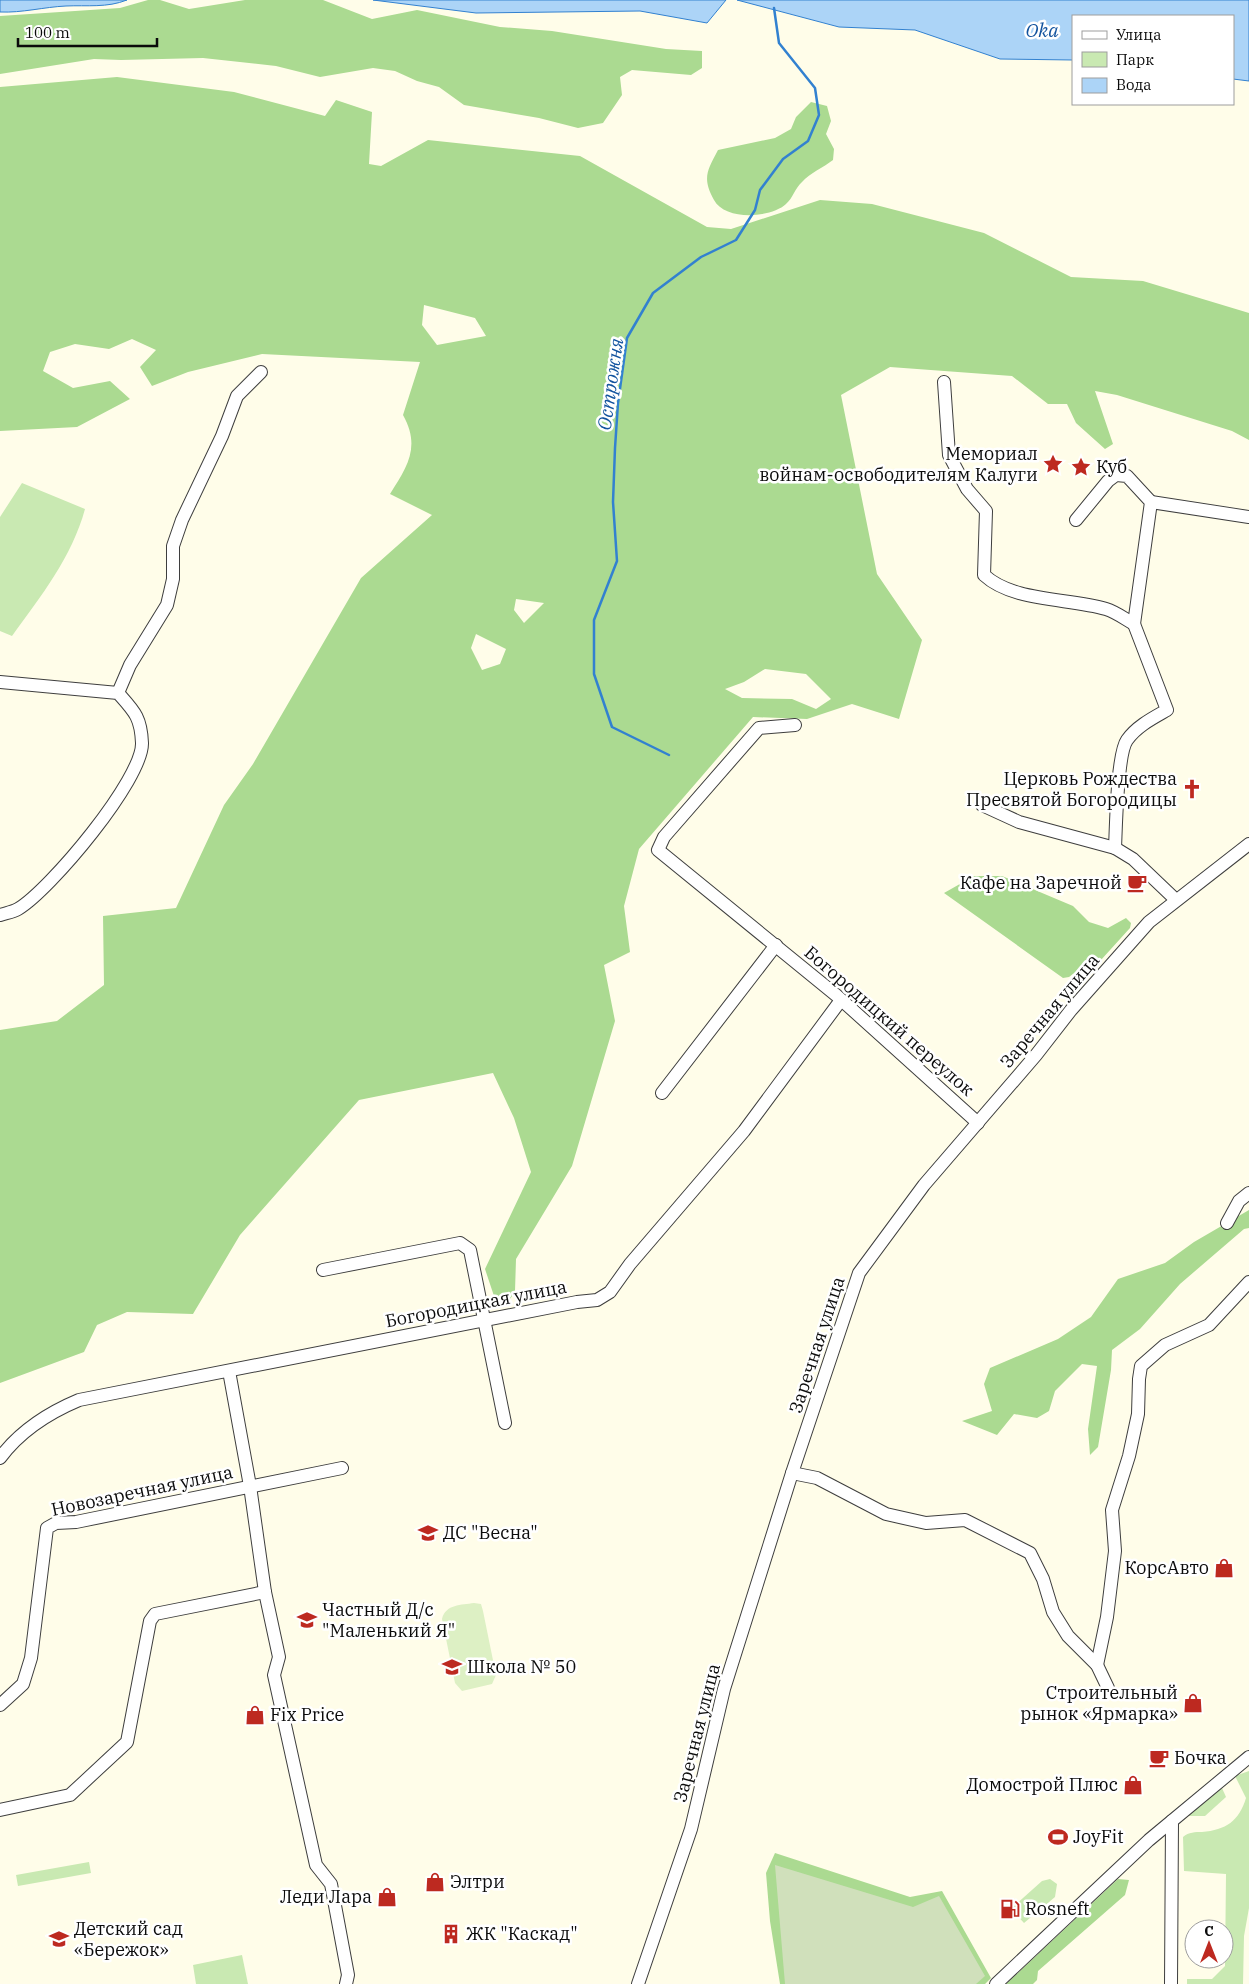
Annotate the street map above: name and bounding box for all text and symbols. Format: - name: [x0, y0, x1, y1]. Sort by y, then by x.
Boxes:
- scale bar: [18, 15, 156, 47]
- legend: [1072, 15, 1234, 105]
- water label: Oka: [1025, 18, 1059, 42]
- text: 100 m: [25, 23, 70, 42]
- text: Улица: [1116, 25, 1161, 44]
- text: Парк: [1116, 50, 1154, 69]
- text: Вода: [1116, 75, 1152, 94]
- water label: Острожня: [592, 336, 628, 432]
- place label: Мемориал войнам-освободителям Калуги: [759, 442, 1038, 486]
- place icon: Мемориал войнам-освободителям Калуги: [1042, 453, 1064, 475]
- place label: Куб: [1096, 455, 1127, 478]
- place icon: Куб: [1070, 456, 1092, 478]
- place label: Церковь Рождества Пресвятой Богородицы: [966, 767, 1177, 811]
- church icon: Церковь Рождества Пресвятой Богородицы: [1181, 778, 1203, 800]
- place label: Кафе на Заречной: [960, 871, 1122, 894]
- cafe icon: Кафе на Заречной: [1126, 872, 1148, 894]
- street label: Богородицкий переулок: [800, 941, 979, 1101]
- street label: Заречная улица: [995, 949, 1104, 1073]
- street label: Заречная улица: [784, 1273, 850, 1416]
- street label: Богородицкая улица: [383, 1275, 569, 1332]
- street label: Новозаречная улица: [49, 1460, 235, 1521]
- place label: ДС "Весна": [443, 1521, 538, 1544]
- school or university icon: ДС "Весна": [417, 1522, 439, 1544]
- place label: КорсАвто: [1124, 1556, 1209, 1579]
- shop icon: КорсАвто: [1213, 1557, 1235, 1579]
- place label: Частный Д/с "Маленький Я": [322, 1598, 455, 1642]
- school or university icon: Частный Д/с "Маленький Я": [296, 1609, 318, 1631]
- place label: Школа № 50: [467, 1655, 576, 1678]
- school or university icon: Школа № 50: [441, 1656, 463, 1678]
- street label: Заречная улица: [668, 1661, 725, 1805]
- place label: Строительный рынок «Ярмарка»: [1020, 1681, 1178, 1725]
- shop icon: Строительный рынок «Ярмарка»: [1182, 1692, 1204, 1714]
- place label: Fix Price: [270, 1703, 344, 1726]
- shop icon: Fix Price: [244, 1704, 266, 1726]
- place label: Бочка: [1174, 1746, 1227, 1769]
- cafe icon: Бочка: [1148, 1747, 1170, 1769]
- place label: Домострой Плюс: [966, 1773, 1118, 1796]
- shop icon: Домострой Плюс: [1122, 1774, 1144, 1796]
- place label: JoyFit: [1073, 1825, 1124, 1848]
- sports icon: JoyFit: [1047, 1826, 1069, 1848]
- place label: Элтри: [450, 1870, 505, 1893]
- shop icon: Элтри: [424, 1871, 446, 1893]
- place label: Леди Лара: [280, 1885, 372, 1908]
- shop icon: Леди Лара: [376, 1886, 398, 1908]
- place label: Rosneft: [1025, 1897, 1089, 1920]
- fuel station icon: Rosneft: [999, 1898, 1021, 1920]
- place label: Детский сад «Бережок»: [74, 1917, 183, 1961]
- north arrow: [1184, 1919, 1234, 1969]
- place label: ЖК "Каскад": [466, 1922, 578, 1945]
- text: С: [1204, 1922, 1214, 1940]
- building icon: ЖК "Каскад": [440, 1923, 462, 1945]
- school or university icon: Детский сад «Бережок»: [48, 1928, 70, 1950]

